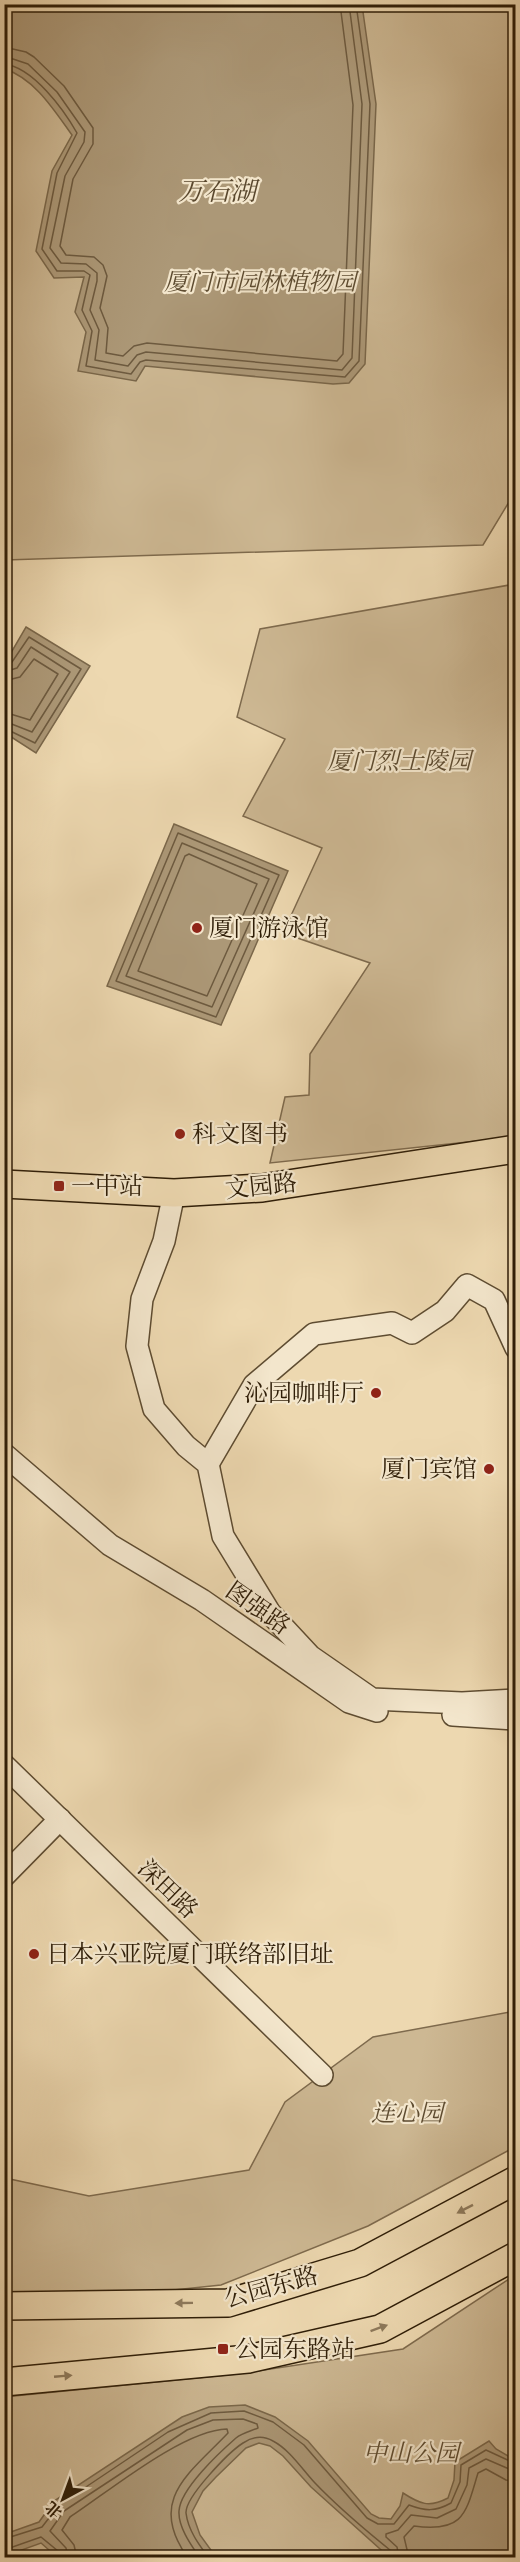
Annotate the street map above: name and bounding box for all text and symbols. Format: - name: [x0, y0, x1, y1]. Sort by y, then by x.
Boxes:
- water label: 万石湖: [178, 176, 260, 209]
- park label: 厦门市园林植物园: [164, 268, 360, 298]
- park label: 厦门烈士陵园: [327, 747, 475, 777]
- place label: 厦门游泳馆: [209, 914, 329, 944]
- marker: 厦门游泳馆: [190, 921, 204, 935]
- place label: 科文图书: [192, 1120, 288, 1150]
- marker: 科文图书: [173, 1127, 187, 1141]
- street label: 文园路: [224, 1168, 298, 1206]
- place label: 一中站: [71, 1172, 143, 1202]
- marker: 一中站: [52, 1179, 66, 1193]
- place label: 沁园咖啡厅: [244, 1379, 364, 1409]
- marker: 沁园咖啡厅: [369, 1386, 383, 1400]
- place label: 厦门宾馆: [381, 1455, 477, 1485]
- marker: 厦门宾馆: [482, 1462, 496, 1476]
- street label: 图强路: [219, 1576, 296, 1642]
- street label: 深田路: [131, 1854, 204, 1926]
- place label: 日本兴亚院厦门联络部旧址: [46, 1940, 334, 1970]
- marker: 日本兴亚院厦门联络部旧址: [27, 1947, 41, 1961]
- park label: 连心园: [371, 2099, 447, 2129]
- one-way arrow: [456, 2204, 473, 2214]
- street label: 公园东路: [221, 2261, 322, 2315]
- one-way arrow: [174, 2298, 193, 2308]
- one-way arrow: [370, 2323, 388, 2333]
- place label: 公园东路站: [235, 2335, 355, 2365]
- marker: 公园东路站: [216, 2342, 230, 2356]
- one-way arrow: [53, 2371, 72, 2381]
- park label: 中山公园: [363, 2439, 463, 2469]
- north arrow: [33, 2469, 93, 2529]
- text: 北: [41, 2497, 66, 2522]

